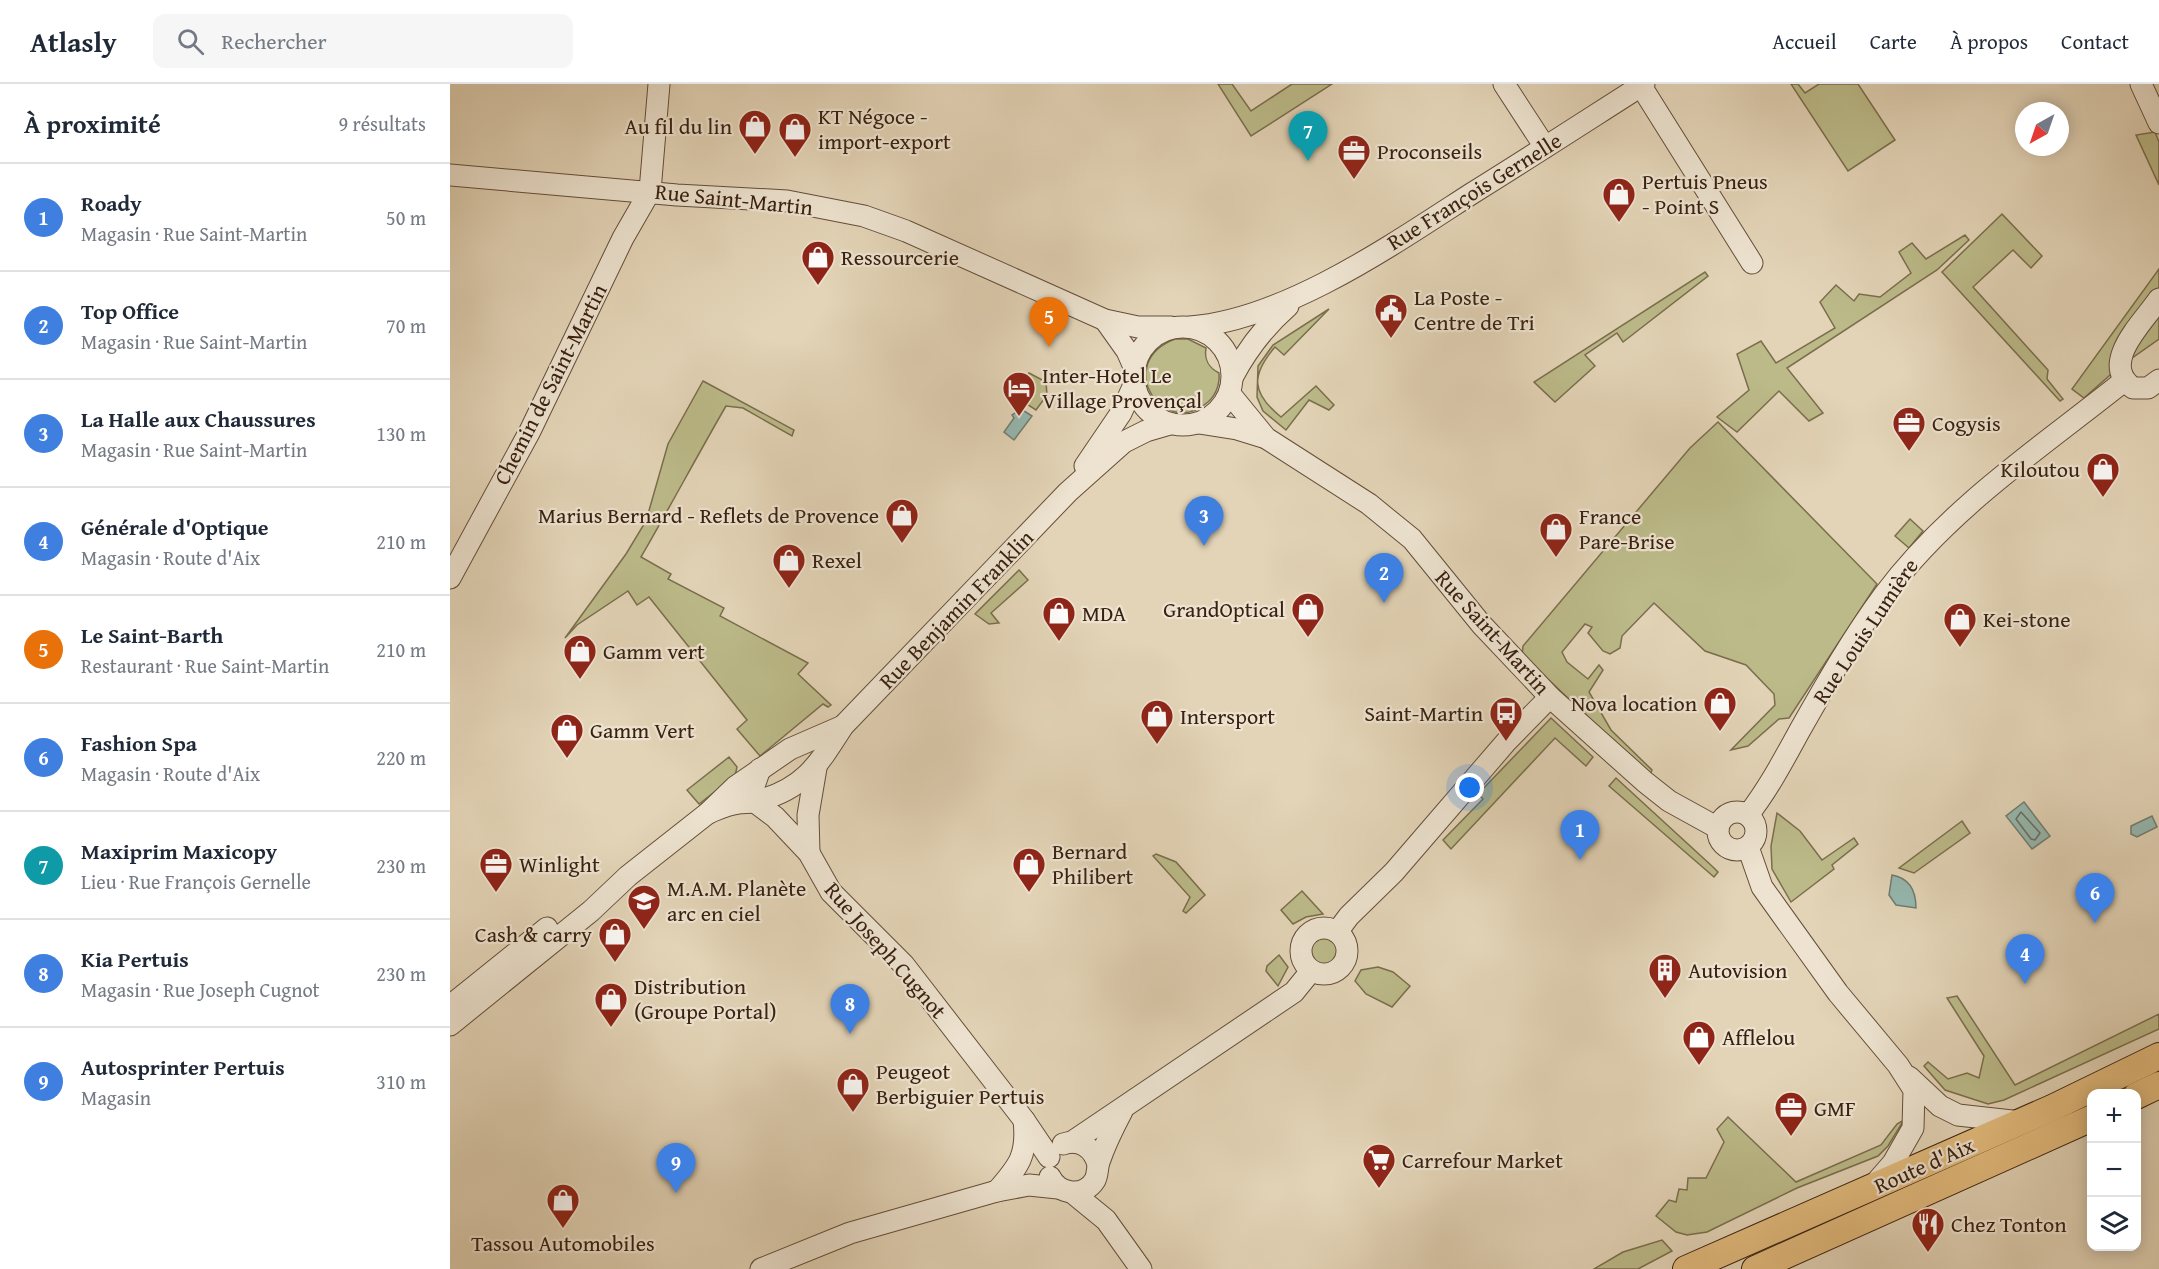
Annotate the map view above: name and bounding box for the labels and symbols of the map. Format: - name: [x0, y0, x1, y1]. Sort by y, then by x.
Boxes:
- place label: KT Négoce - import-export: [818, 100, 951, 157]
- north arrow: [2015, 102, 2069, 156]
- shop icon: Au fil du lin: [737, 108, 773, 155]
- place label: Au fil du lin: [624, 110, 733, 142]
- shop icon: KT Négoce - import-export: [777, 111, 813, 158]
- pin: 7: [1288, 112, 1328, 161]
- street label: Rue François Gernelle: [1380, 124, 1568, 258]
- office icon: Proconseils: [1336, 133, 1372, 180]
- place label: Proconseils: [1377, 135, 1482, 167]
- place label: Pertuis Pneus - Point S: [1642, 165, 1768, 222]
- street label: Rue Saint-Martin: [653, 175, 815, 223]
- shop icon: Pertuis Pneus - Point S: [1601, 176, 1637, 223]
- shop icon: Ressourcerie: [800, 239, 836, 286]
- place label: Ressourcerie: [841, 241, 959, 273]
- street label: Chemin de Saint-Martin: [485, 277, 615, 490]
- place label: La Poste - Centre de Tri: [1414, 281, 1535, 338]
- public building icon: La Poste - Centre de Tri: [1373, 292, 1409, 339]
- pin: 5: [1030, 298, 1068, 347]
- place label: Inter-Hotel Le Village Provençal: [1042, 359, 1202, 416]
- hotel icon: Inter-Hotel Le Village Provençal: [1001, 370, 1037, 417]
- office icon: Cogysis: [1891, 405, 1927, 452]
- place label: Cogysis: [1932, 407, 2001, 439]
- shop icon: Kiloutou: [2085, 451, 2121, 498]
- place label: Kiloutou: [2001, 453, 2080, 485]
- pin: 3: [1184, 496, 1224, 546]
- shop icon: Marius Bernard - Reflets de Provence: [884, 497, 920, 544]
- place label: Marius Bernard - Reflets de Provence: [538, 499, 879, 531]
- place label: France Pare-Brise: [1579, 500, 1675, 557]
- shop icon: France Pare-Brise: [1538, 511, 1574, 558]
- street label: Rue Benjamin Franklin: [871, 522, 1041, 696]
- shop icon: Rexel: [771, 542, 807, 589]
- place label: Rexel: [812, 544, 862, 576]
- street label: Rue Louis Lumière: [1804, 552, 1926, 710]
- pin: 2: [1364, 554, 1404, 603]
- street label: Rue Saint-Martin: [1428, 562, 1558, 702]
- shop icon: GrandOptical: [1290, 591, 1326, 638]
- place label: GrandOptical: [1163, 593, 1285, 625]
- shop icon: MDA: [1041, 595, 1077, 642]
- place label: MDA: [1082, 597, 1127, 629]
- shop icon: Kei-stone: [1942, 601, 1978, 648]
- place label: Kei-stone: [1983, 603, 2070, 635]
- shop icon: Gamm vert: [562, 633, 598, 680]
- place label: Gamm vert: [603, 635, 705, 667]
- shop icon: Nova location: [1702, 685, 1738, 732]
- place label: Nova location: [1571, 687, 1698, 719]
- bus stop icon: Saint-Martin: [1488, 695, 1524, 742]
- place label: Saint-Martin: [1364, 697, 1484, 729]
- shop icon: Intersport: [1139, 698, 1175, 745]
- place label: Intersport: [1180, 700, 1275, 732]
- shop icon: Gamm Vert: [549, 712, 585, 759]
- place label: Gamm Vert: [590, 714, 695, 746]
- your location: [1455, 773, 1484, 802]
- pin: 1: [1560, 810, 1600, 860]
- place label: Bernard Philibert: [1052, 835, 1133, 892]
- office icon: Winlight: [478, 846, 514, 893]
- shop icon: Bernard Philibert: [1011, 846, 1047, 893]
- place label: Winlight: [519, 848, 600, 880]
- place label: M.A.M. Planète arc en ciel: [667, 872, 806, 929]
- pin: 6: [2076, 874, 2114, 923]
- street label: Rue Joseph Cugnot: [817, 875, 955, 1026]
- school or university icon: M.A.M. Planète arc en ciel: [626, 883, 662, 930]
- shop icon: Cash & carry: [597, 916, 633, 963]
- place label: Cash & carry: [475, 918, 592, 950]
- pin: 4: [2006, 934, 2044, 984]
- building icon: Autovision: [1647, 952, 1683, 999]
- place label: Autovision: [1688, 954, 1788, 986]
- place label: Distribution (Groupe Portal): [634, 970, 776, 1027]
- shop icon: Distribution (Groupe Portal): [593, 981, 629, 1028]
- pin: 8: [830, 984, 870, 1034]
- shop icon: Afflelou: [1681, 1019, 1717, 1066]
- place label: Afflelou: [1722, 1021, 1795, 1053]
- place label: Peugeot Berbiguier Pertuis: [876, 1055, 1044, 1112]
- shop icon: Peugeot Berbiguier Pertuis: [835, 1066, 871, 1113]
- office icon: GMF: [1773, 1090, 1809, 1137]
- place label: GMF: [1814, 1092, 1856, 1124]
- street label: Route d'Aix: [1869, 1128, 1980, 1201]
- supermarket icon: Carrefour Market: [1361, 1142, 1397, 1189]
- pin: 9: [656, 1144, 696, 1193]
- place label: Carrefour Market: [1402, 1144, 1563, 1176]
- shop icon: Tassou Automobiles: [545, 1182, 581, 1229]
- restaurant icon: Chez Tonton: [1910, 1206, 1946, 1253]
- place label: Chez Tonton: [1951, 1208, 2067, 1240]
- place label: Tassou Automobiles: [471, 1227, 655, 1259]

